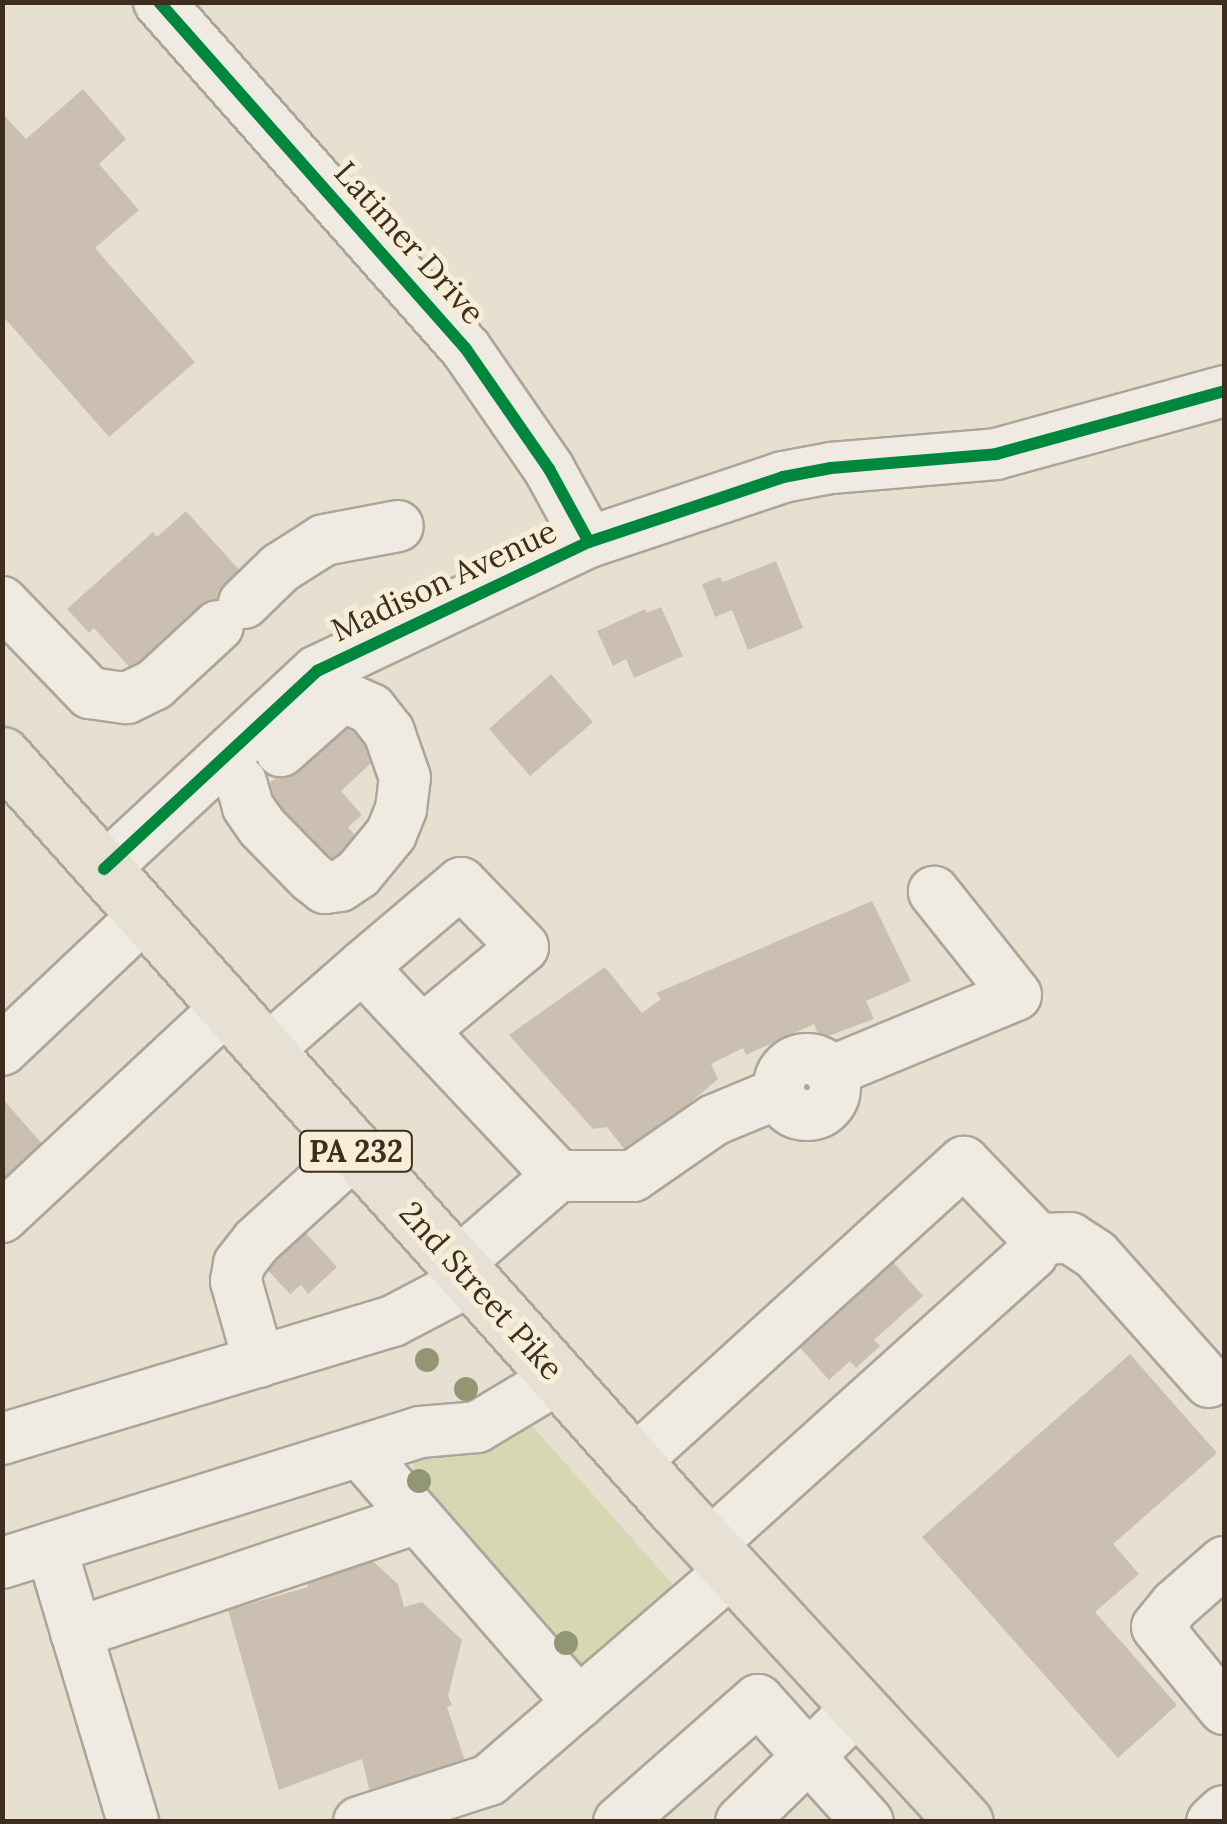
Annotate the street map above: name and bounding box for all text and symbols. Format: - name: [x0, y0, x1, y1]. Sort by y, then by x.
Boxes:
- street label: Latimer Drive: [326, 154, 492, 332]
- street label: Madison Avenue: [325, 512, 563, 650]
- road number: PA 232: [298, 1126, 414, 1176]
- street label: 2nd Street Pike: [391, 1194, 571, 1388]

